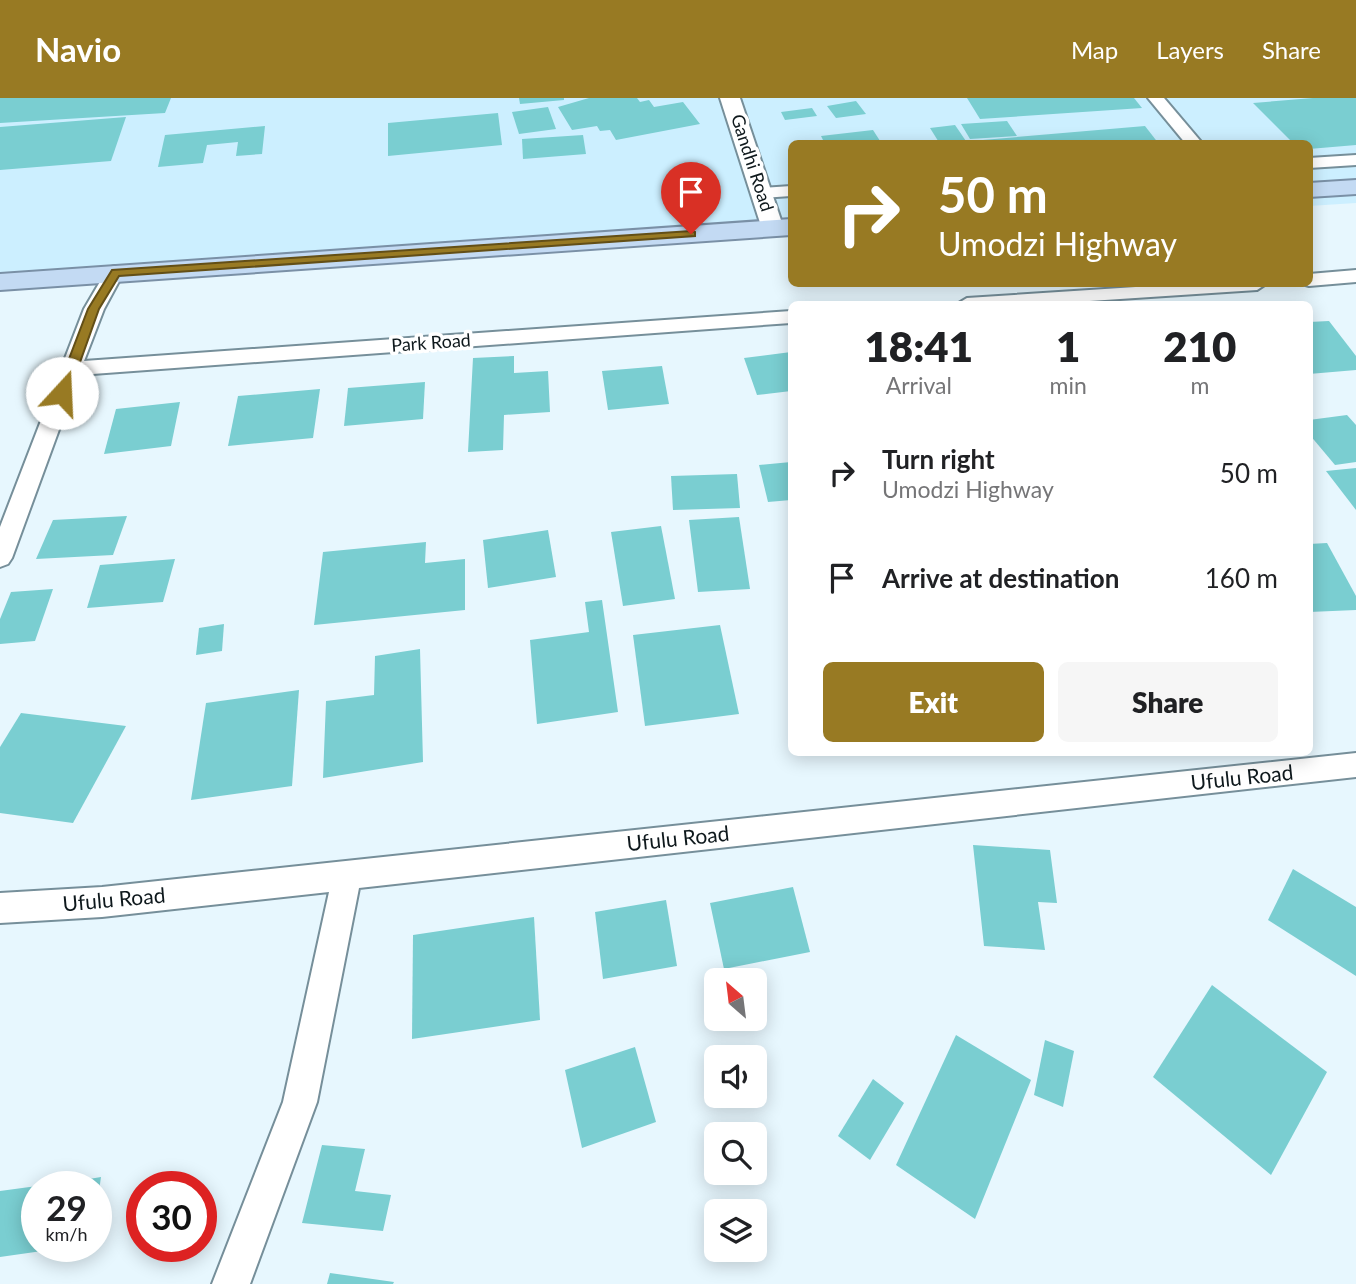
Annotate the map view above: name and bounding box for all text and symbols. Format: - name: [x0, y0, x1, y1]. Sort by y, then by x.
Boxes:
- text: Navio: [35, 29, 121, 69]
- text: Map: [1071, 35, 1118, 64]
- text: Layers: [1156, 35, 1224, 64]
- text: Share: [1262, 35, 1321, 64]
- street label: Gandhi Road: [727, 111, 779, 214]
- pin: [661, 162, 721, 234]
- text: 50 m: [938, 165, 1048, 223]
- icon: right: [823, 168, 914, 259]
- icon: arrive: [672, 173, 710, 211]
- text: Umodzi Highway: [938, 224, 1177, 263]
- text: 18:41: [865, 321, 973, 371]
- text: 1: [1056, 321, 1080, 371]
- text: 210: [1163, 321, 1236, 371]
- street label: Park Road: [390, 328, 471, 356]
- position arrow: [25, 356, 99, 430]
- text: Arrival: [886, 371, 952, 399]
- text: min: [1050, 371, 1087, 399]
- text: m: [1190, 371, 1209, 399]
- text: Turn right: [882, 443, 995, 475]
- icon: right: [823, 454, 861, 492]
- text: 50 m: [1220, 457, 1278, 489]
- text: Umodzi Highway: [882, 475, 1054, 503]
- icon: arrive: [823, 559, 861, 597]
- text: Arrive at destination: [882, 562, 1119, 594]
- text: 160 m: [1205, 562, 1278, 594]
- button: Exit: [823, 662, 1044, 742]
- button: Share: [1058, 662, 1278, 742]
- street label: Ufulu Road: [1189, 759, 1294, 794]
- street label: Ufulu Road: [625, 820, 730, 855]
- street label: Ufulu Road: [62, 882, 166, 915]
- north arrow: [704, 968, 766, 1031]
- map controls: [704, 968, 767, 1262]
- button: sound: [704, 1045, 767, 1108]
- button: search: [704, 1122, 767, 1185]
- speed limit sign: 30: [126, 1171, 217, 1262]
- text: 29: [46, 1186, 87, 1228]
- button: layers: [704, 1199, 767, 1262]
- text: km/h: [45, 1223, 88, 1245]

